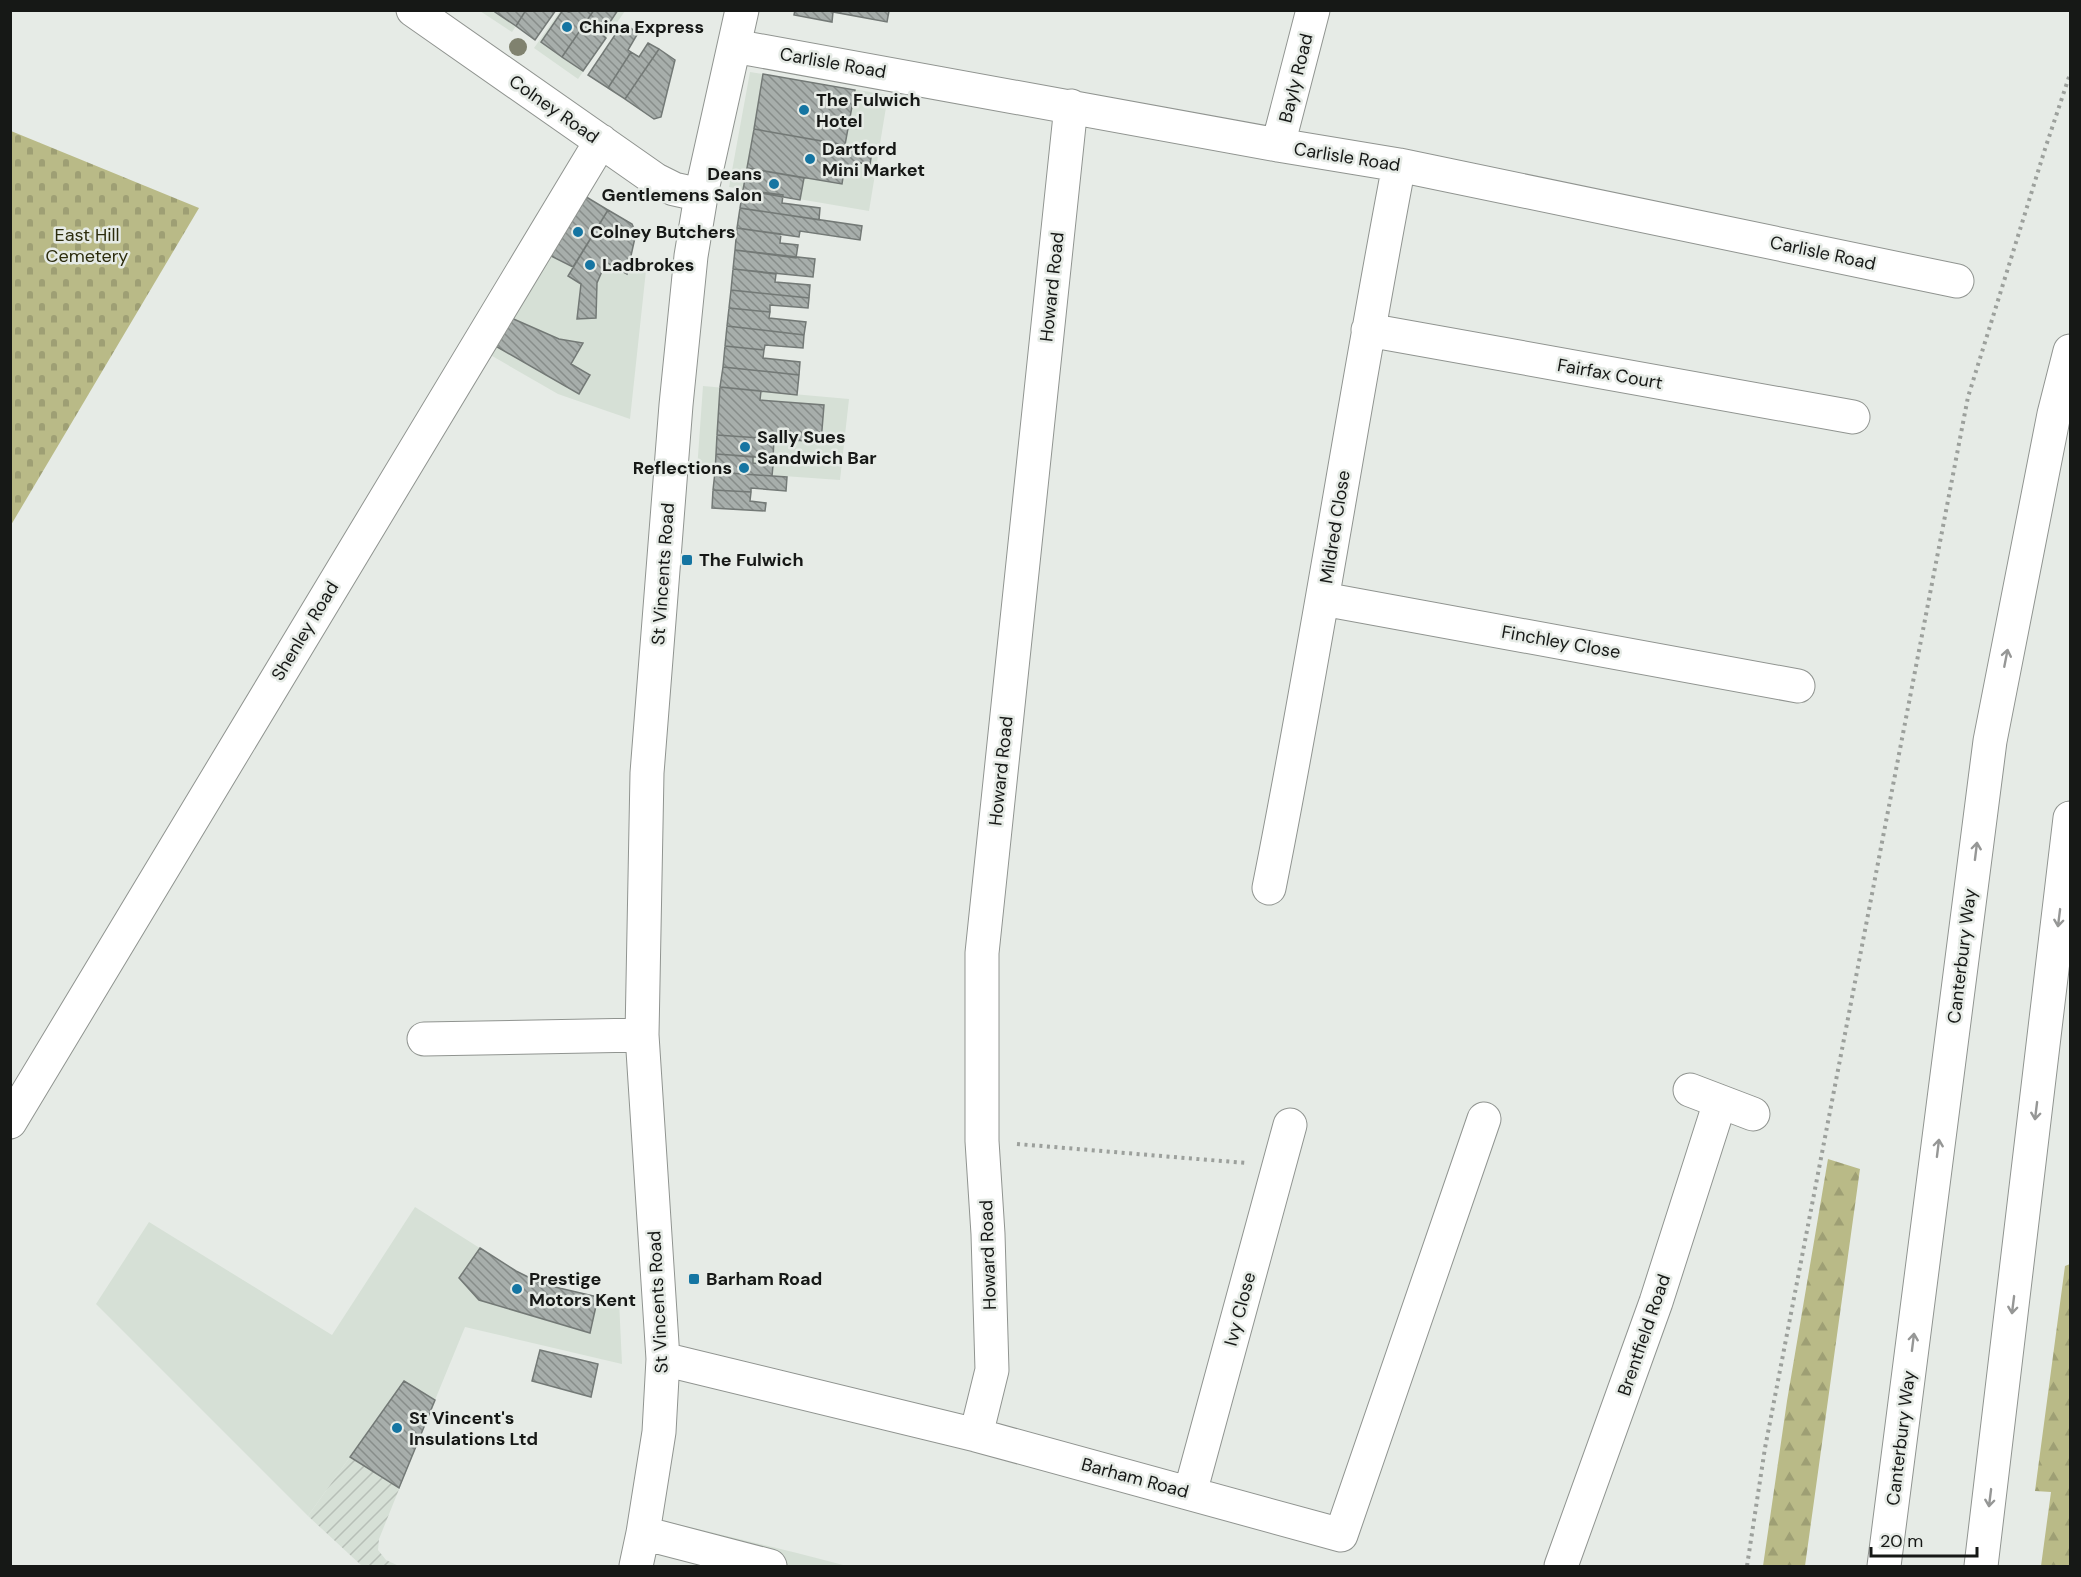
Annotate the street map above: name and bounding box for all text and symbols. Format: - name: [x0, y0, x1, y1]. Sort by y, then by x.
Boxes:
- place label: China Express: [579, 15, 704, 39]
- marker: China Express: [560, 20, 574, 34]
- street label: Bayly Road: [1273, 31, 1319, 125]
- street label: Carlisle Road: [778, 42, 888, 84]
- street label: Colney Road: [504, 69, 604, 149]
- place label: The Fulwich Hotel: [816, 88, 921, 133]
- marker: The Fulwich Hotel: [797, 103, 811, 117]
- place label: Dartford Mini Market: [822, 137, 925, 182]
- street label: Carlisle Road: [1292, 137, 1402, 177]
- marker: Dartford Mini Market: [803, 152, 817, 166]
- place label: Deans Gentlemens Salon: [602, 162, 762, 207]
- marker: Deans Gentlemens Salon: [767, 177, 781, 191]
- place label: Colney Butchers: [590, 220, 736, 244]
- park label: East Hill Cemetery: [46, 223, 128, 268]
- marker: Colney Butchers: [571, 225, 585, 239]
- street label: Carlisle Road: [1768, 230, 1878, 276]
- street label: Howard Road: [1034, 231, 1070, 343]
- place label: Ladbrokes: [602, 253, 694, 277]
- marker: Ladbrokes: [583, 258, 597, 272]
- street label: Fairfax Court: [1555, 353, 1665, 395]
- place label: Sally Sues Sandwich Bar: [757, 425, 877, 470]
- marker: Sally Sues Sandwich Bar: [738, 440, 752, 454]
- place label: Reflections: [633, 456, 732, 480]
- marker: Reflections: [737, 461, 751, 475]
- street label: Mildred Close: [1314, 469, 1356, 585]
- street label: St Vincents Road: [646, 502, 680, 646]
- place label: The Fulwich: [699, 548, 804, 572]
- marker: The Fulwich: [680, 553, 694, 567]
- street label: Shenley Road: [266, 577, 344, 685]
- street label: Finchley Close: [1500, 620, 1622, 664]
- one-way arrow: [2001, 649, 2012, 669]
- street label: Howard Road: [983, 715, 1019, 827]
- one-way arrow: [1971, 841, 1982, 861]
- street label: Canterbury Way: [1942, 887, 1982, 1025]
- one-way arrow: [2053, 907, 2064, 927]
- one-way arrow: [2030, 1101, 2041, 1121]
- one-way arrow: [1932, 1139, 1943, 1159]
- street label: Howard Road: [974, 1200, 1002, 1310]
- street label: St Vincents Road: [642, 1230, 674, 1374]
- place label: Prestige Motors Kent: [529, 1267, 636, 1312]
- place label: Barham Road: [706, 1267, 822, 1291]
- street label: Ivy Close: [1219, 1269, 1261, 1349]
- street label: Brentfield Road: [1612, 1271, 1676, 1399]
- marker: Barham Road: [687, 1272, 701, 1286]
- marker: Prestige Motors Kent: [510, 1282, 524, 1296]
- one-way arrow: [2007, 1294, 2018, 1314]
- one-way arrow: [1908, 1332, 1919, 1352]
- street label: Canterbury Way: [1881, 1369, 1921, 1507]
- place label: St Vincent's Insulations Ltd: [409, 1406, 538, 1451]
- marker: St Vincent's Insulations Ltd: [390, 1421, 404, 1435]
- street label: Barham Road: [1079, 1452, 1191, 1504]
- one-way arrow: [1984, 1488, 1995, 1508]
- scale bar: [1871, 1520, 1978, 1558]
- text: 20 m: [1880, 1529, 1923, 1553]

